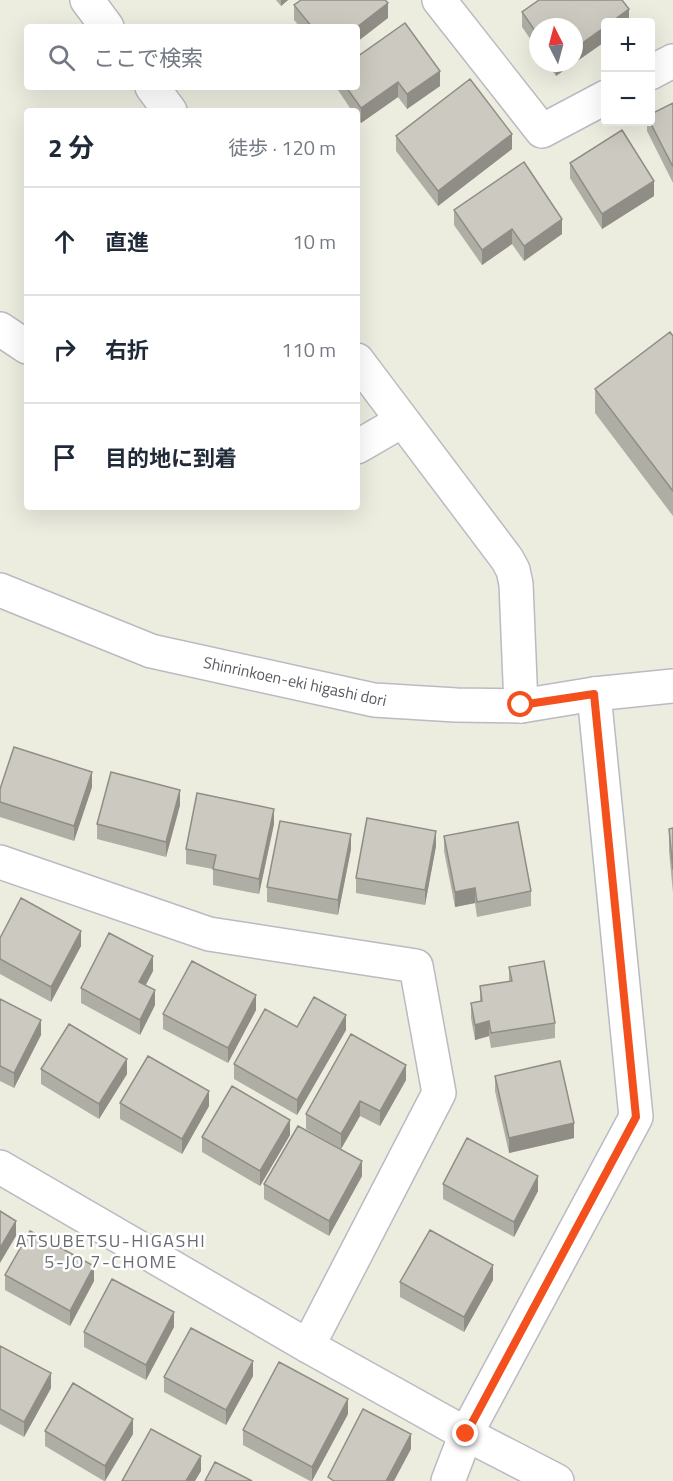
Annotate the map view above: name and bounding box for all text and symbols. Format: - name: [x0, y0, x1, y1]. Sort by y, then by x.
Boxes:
- north arrow: [529, 18, 583, 72]
- map controls: [601, 18, 655, 126]
- button: +: [601, 18, 655, 72]
- search box: [24, 24, 360, 90]
- icon: search: [45, 41, 78, 74]
- text: ここで検索: [93, 41, 203, 75]
- button: −: [601, 72, 655, 126]
- text: 2 分: [48, 128, 94, 167]
- text: 徒歩 · 120 m: [228, 132, 336, 163]
- icon: ahead: [48, 225, 81, 258]
- text: 直進: [105, 225, 149, 259]
- text: 10 m: [292, 226, 336, 257]
- icon: right: [48, 333, 81, 366]
- text: 右折: [105, 333, 149, 367]
- text: 110 m: [281, 334, 336, 365]
- icon: arrive: [48, 441, 81, 474]
- text: 目的地に到着: [105, 441, 237, 475]
- street label: Shinrinkoen-eki higashi dori: [201, 650, 389, 712]
- route start: [507, 691, 533, 717]
- district label: ATSUBETSU-HIGASHI 5-JO 7-CHOME: [16, 1227, 206, 1275]
- route end: [452, 1420, 478, 1446]

